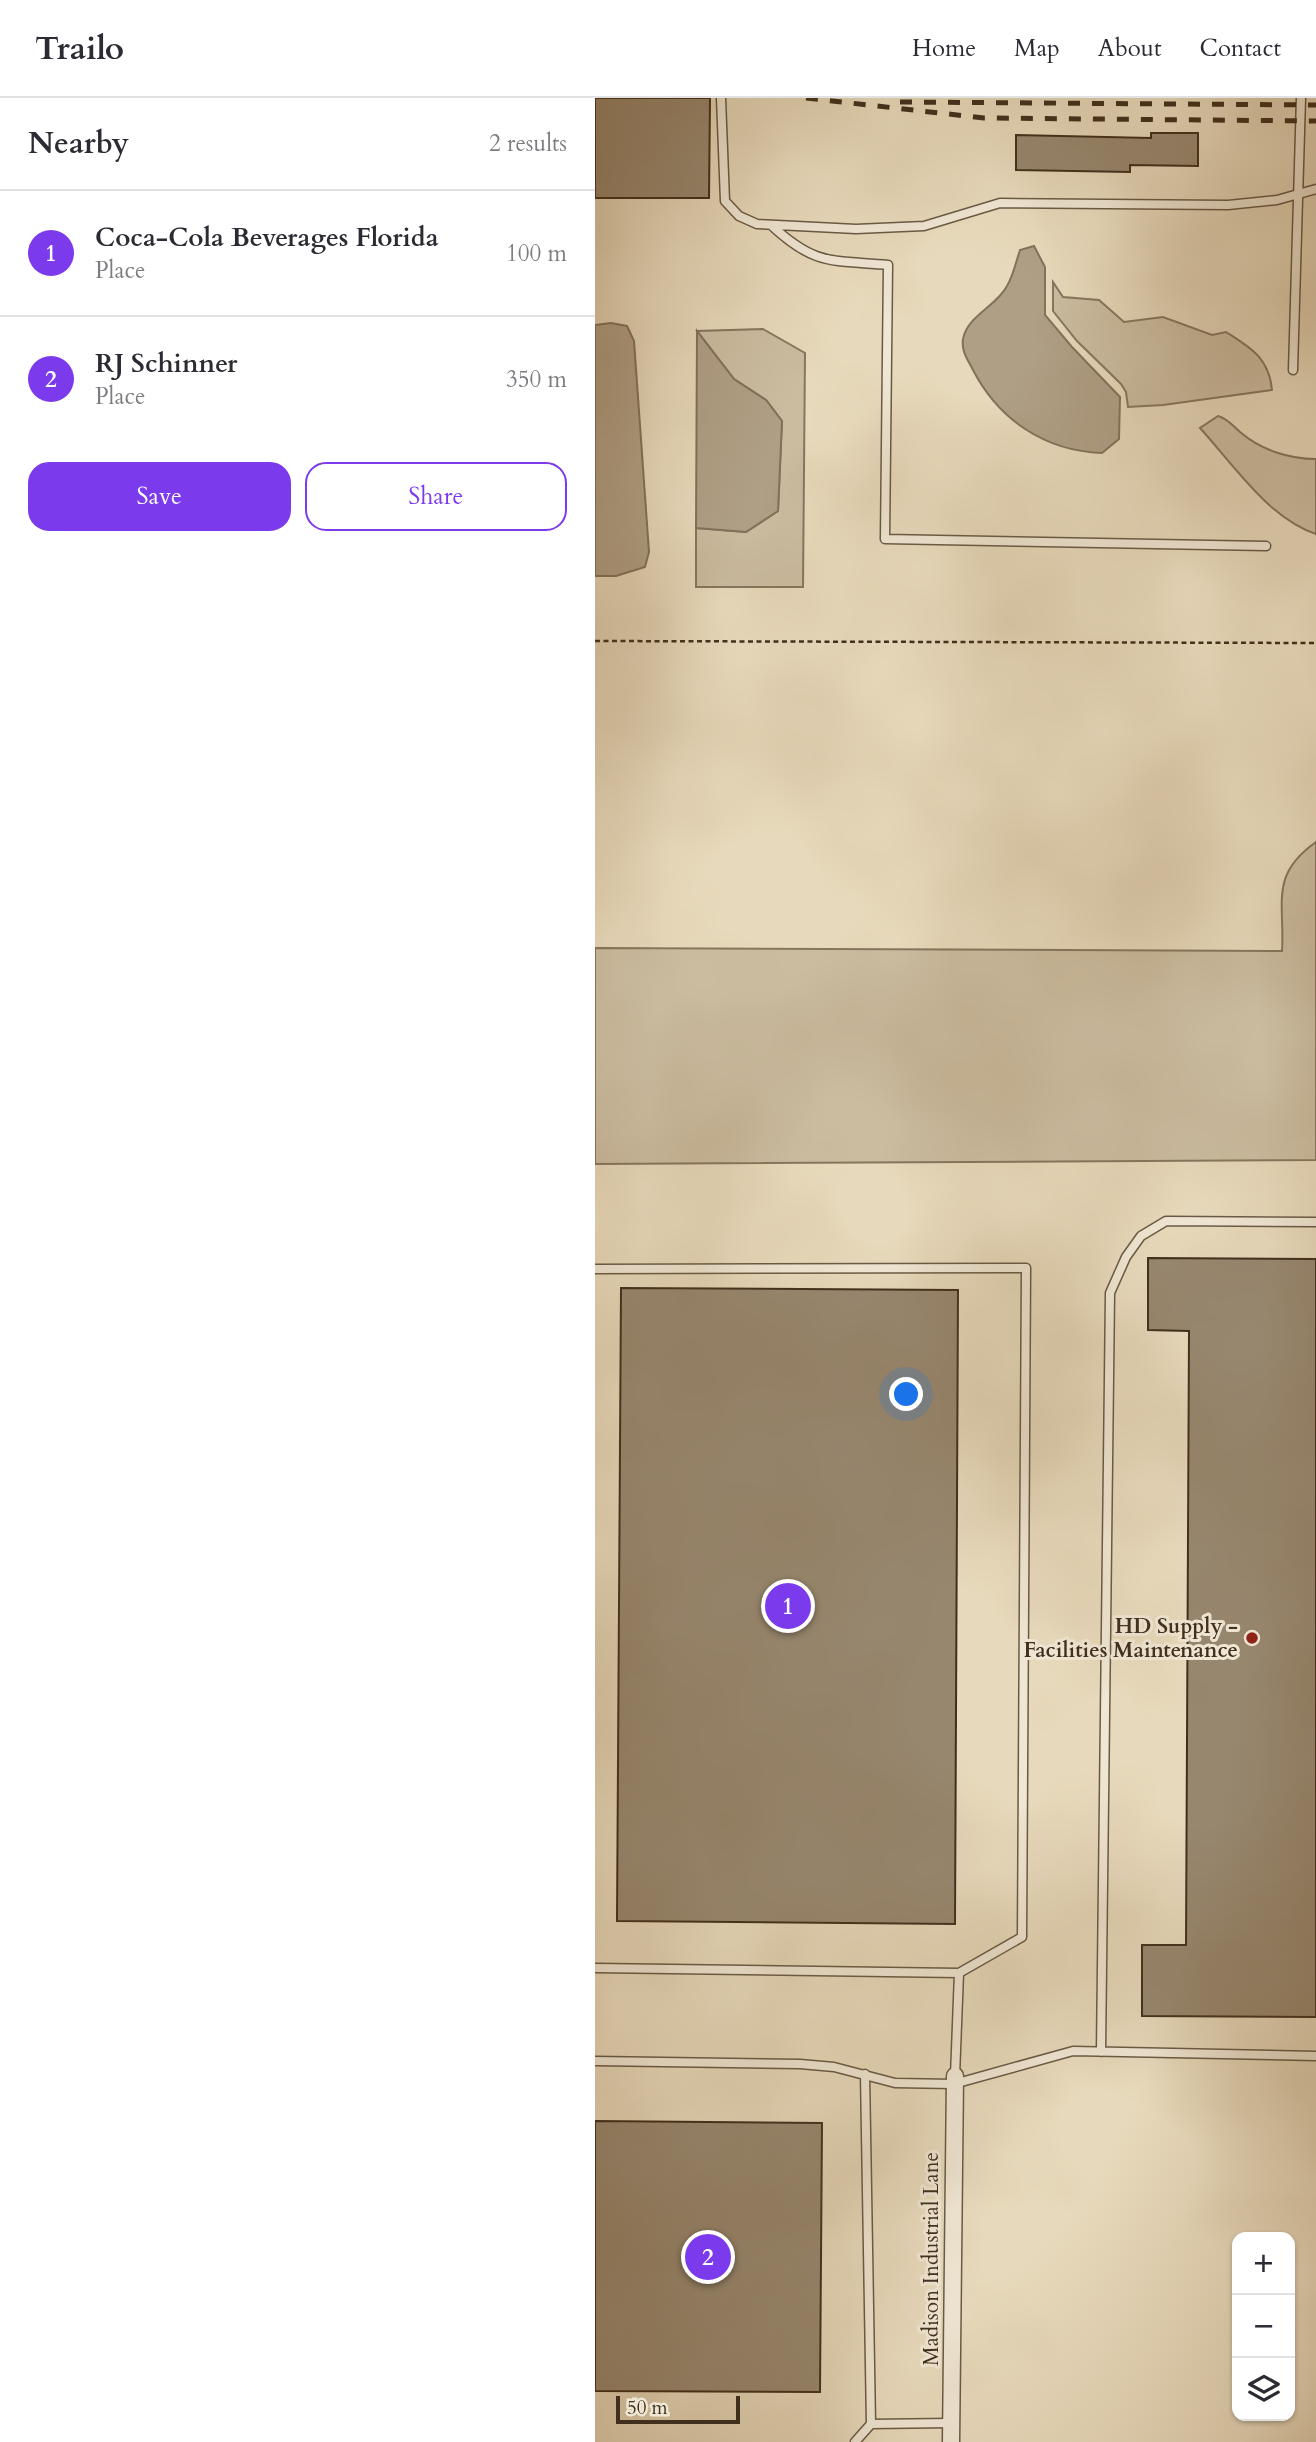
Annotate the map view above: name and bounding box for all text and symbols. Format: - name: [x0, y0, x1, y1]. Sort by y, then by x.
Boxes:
- text: Trailo: [35, 26, 124, 71]
- text: Home: [912, 32, 976, 65]
- text: Map: [1014, 32, 1060, 65]
- text: About: [1098, 32, 1162, 65]
- text: Contact: [1200, 32, 1281, 65]
- text: Nearby: [28, 123, 129, 164]
- text: 2 results: [489, 128, 567, 159]
- text: Coca-Cola Beverages Florida: [95, 220, 439, 255]
- text: 1: [45, 238, 57, 269]
- text: 100 m: [506, 238, 567, 269]
- text: Place: [95, 255, 145, 286]
- text: RJ Schinner: [95, 346, 238, 381]
- text: 2: [45, 364, 57, 395]
- text: 350 m: [506, 364, 567, 395]
- text: Place: [95, 381, 145, 412]
- button: Save: [28, 462, 291, 531]
- button: Share: [305, 462, 567, 531]
- your location: [889, 1377, 923, 1411]
- pin: 1: [765, 1580, 811, 1632]
- place label: HD Supply - Facilities Maintenance: [1023, 1612, 1238, 1665]
- marker: HD Supply - Facilities Maintenance: [1244, 1630, 1260, 1646]
- street label: Madison Industrial Lane: [917, 2152, 946, 2366]
- pin: 2: [685, 2231, 731, 2283]
- map controls: [1232, 2232, 1295, 2421]
- button: +: [1232, 2232, 1295, 2295]
- button: −: [1232, 2295, 1295, 2358]
- button: layers: [1232, 2358, 1295, 2421]
- scale bar: [616, 2393, 740, 2425]
- text: 50 m: [627, 2395, 668, 2421]

